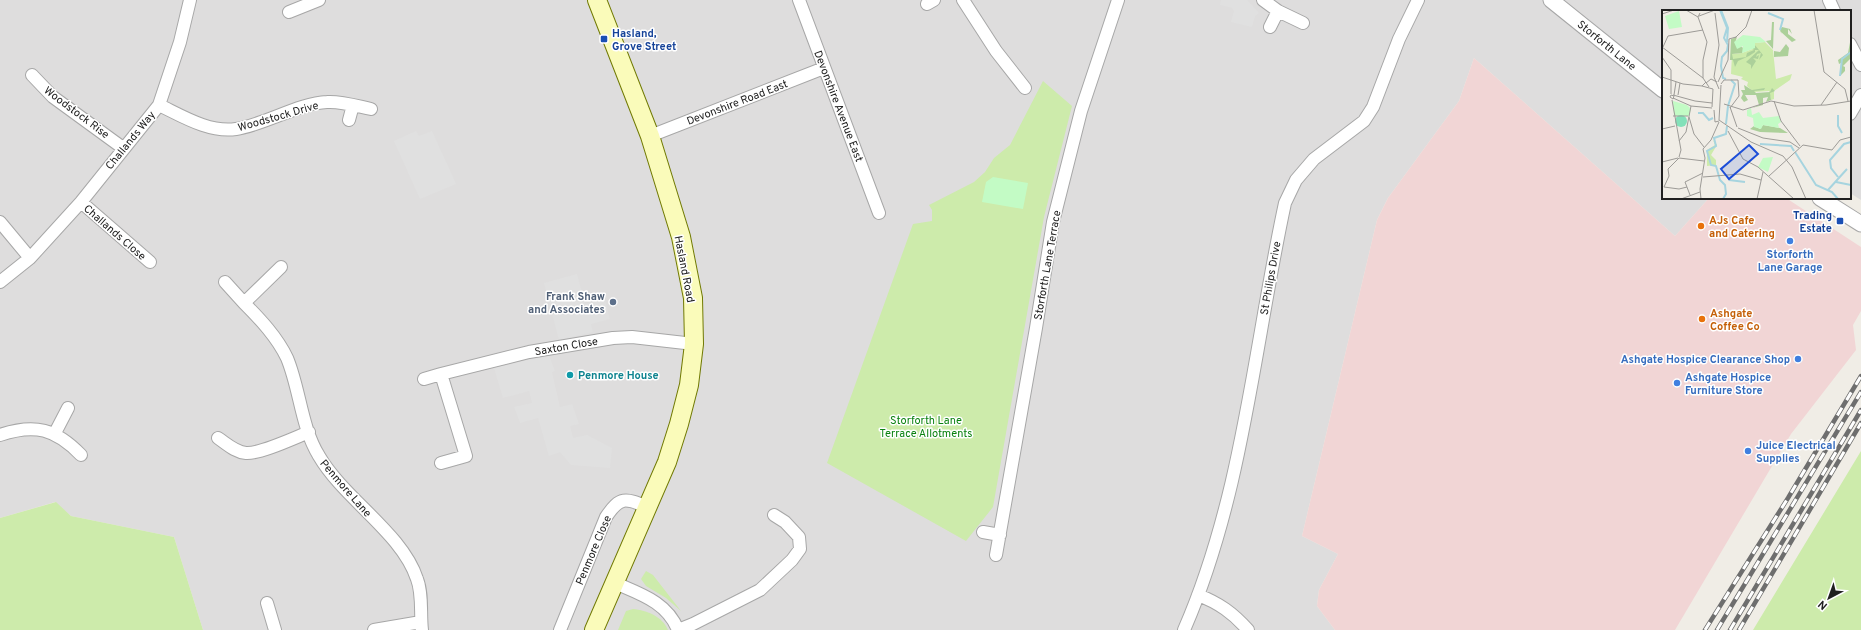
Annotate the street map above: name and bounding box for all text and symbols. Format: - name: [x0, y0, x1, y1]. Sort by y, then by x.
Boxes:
- inset map: [1662, 10, 1851, 199]
- street label: Storforth Lane: [1574, 18, 1639, 74]
- place label: Hasland, Grove Street: [612, 27, 676, 54]
- marker: Hasland, Grove Street: [599, 34, 609, 44]
- street label: Devonshire Avenue East: [810, 49, 866, 164]
- street label: Devonshire Road East: [685, 77, 790, 129]
- street label: Woodstock Rise: [41, 84, 112, 142]
- street label: Woodstock Drive: [236, 99, 320, 135]
- street label: Challands Way: [103, 108, 159, 173]
- street label: Challands Close: [80, 202, 148, 264]
- street label: Storforth Lane Terrace: [1031, 209, 1065, 321]
- place label: Trading Estate: [1793, 209, 1832, 236]
- place label: AJs Cafe and Catering: [1709, 214, 1775, 241]
- marker: Trading Estate: [1835, 216, 1845, 226]
- marker: AJs Cafe and Catering: [1696, 221, 1706, 231]
- street label: Hasland Road: [671, 235, 697, 304]
- marker: Storforth Lane Garage: [1785, 236, 1795, 246]
- street label: St Philips Drive: [1258, 240, 1284, 316]
- place label: Storforth Lane Garage: [1758, 248, 1822, 275]
- place label: Frank Shaw and Associates: [528, 290, 605, 317]
- marker: Frank Shaw and Associates: [608, 297, 618, 307]
- place label: Ashgate Coffee Co: [1710, 307, 1760, 334]
- marker: Ashgate Coffee Co: [1697, 314, 1707, 324]
- street label: Saxton Close: [533, 335, 599, 359]
- place label: Ashgate Hospice Clearance Shop: [1621, 353, 1790, 367]
- marker: Ashgate Hospice Clearance Shop: [1793, 354, 1803, 364]
- place label: Penmore House: [578, 369, 659, 383]
- marker: Penmore House: [565, 370, 575, 380]
- place label: Ashgate Hospice Furniture Store: [1685, 371, 1771, 398]
- marker: Ashgate Hospice Furniture Store: [1672, 378, 1682, 388]
- park label: Storforth Lane Terrace Allotments: [879, 414, 973, 441]
- place label: Juice Electrical Supplies: [1756, 439, 1836, 466]
- marker: Juice Electrical Supplies: [1743, 446, 1753, 456]
- street label: Penmore Lane: [316, 457, 374, 520]
- street label: Penmore Close: [573, 513, 615, 587]
- north arrow: [1809, 578, 1849, 618]
- text: N: [1816, 597, 1831, 613]

